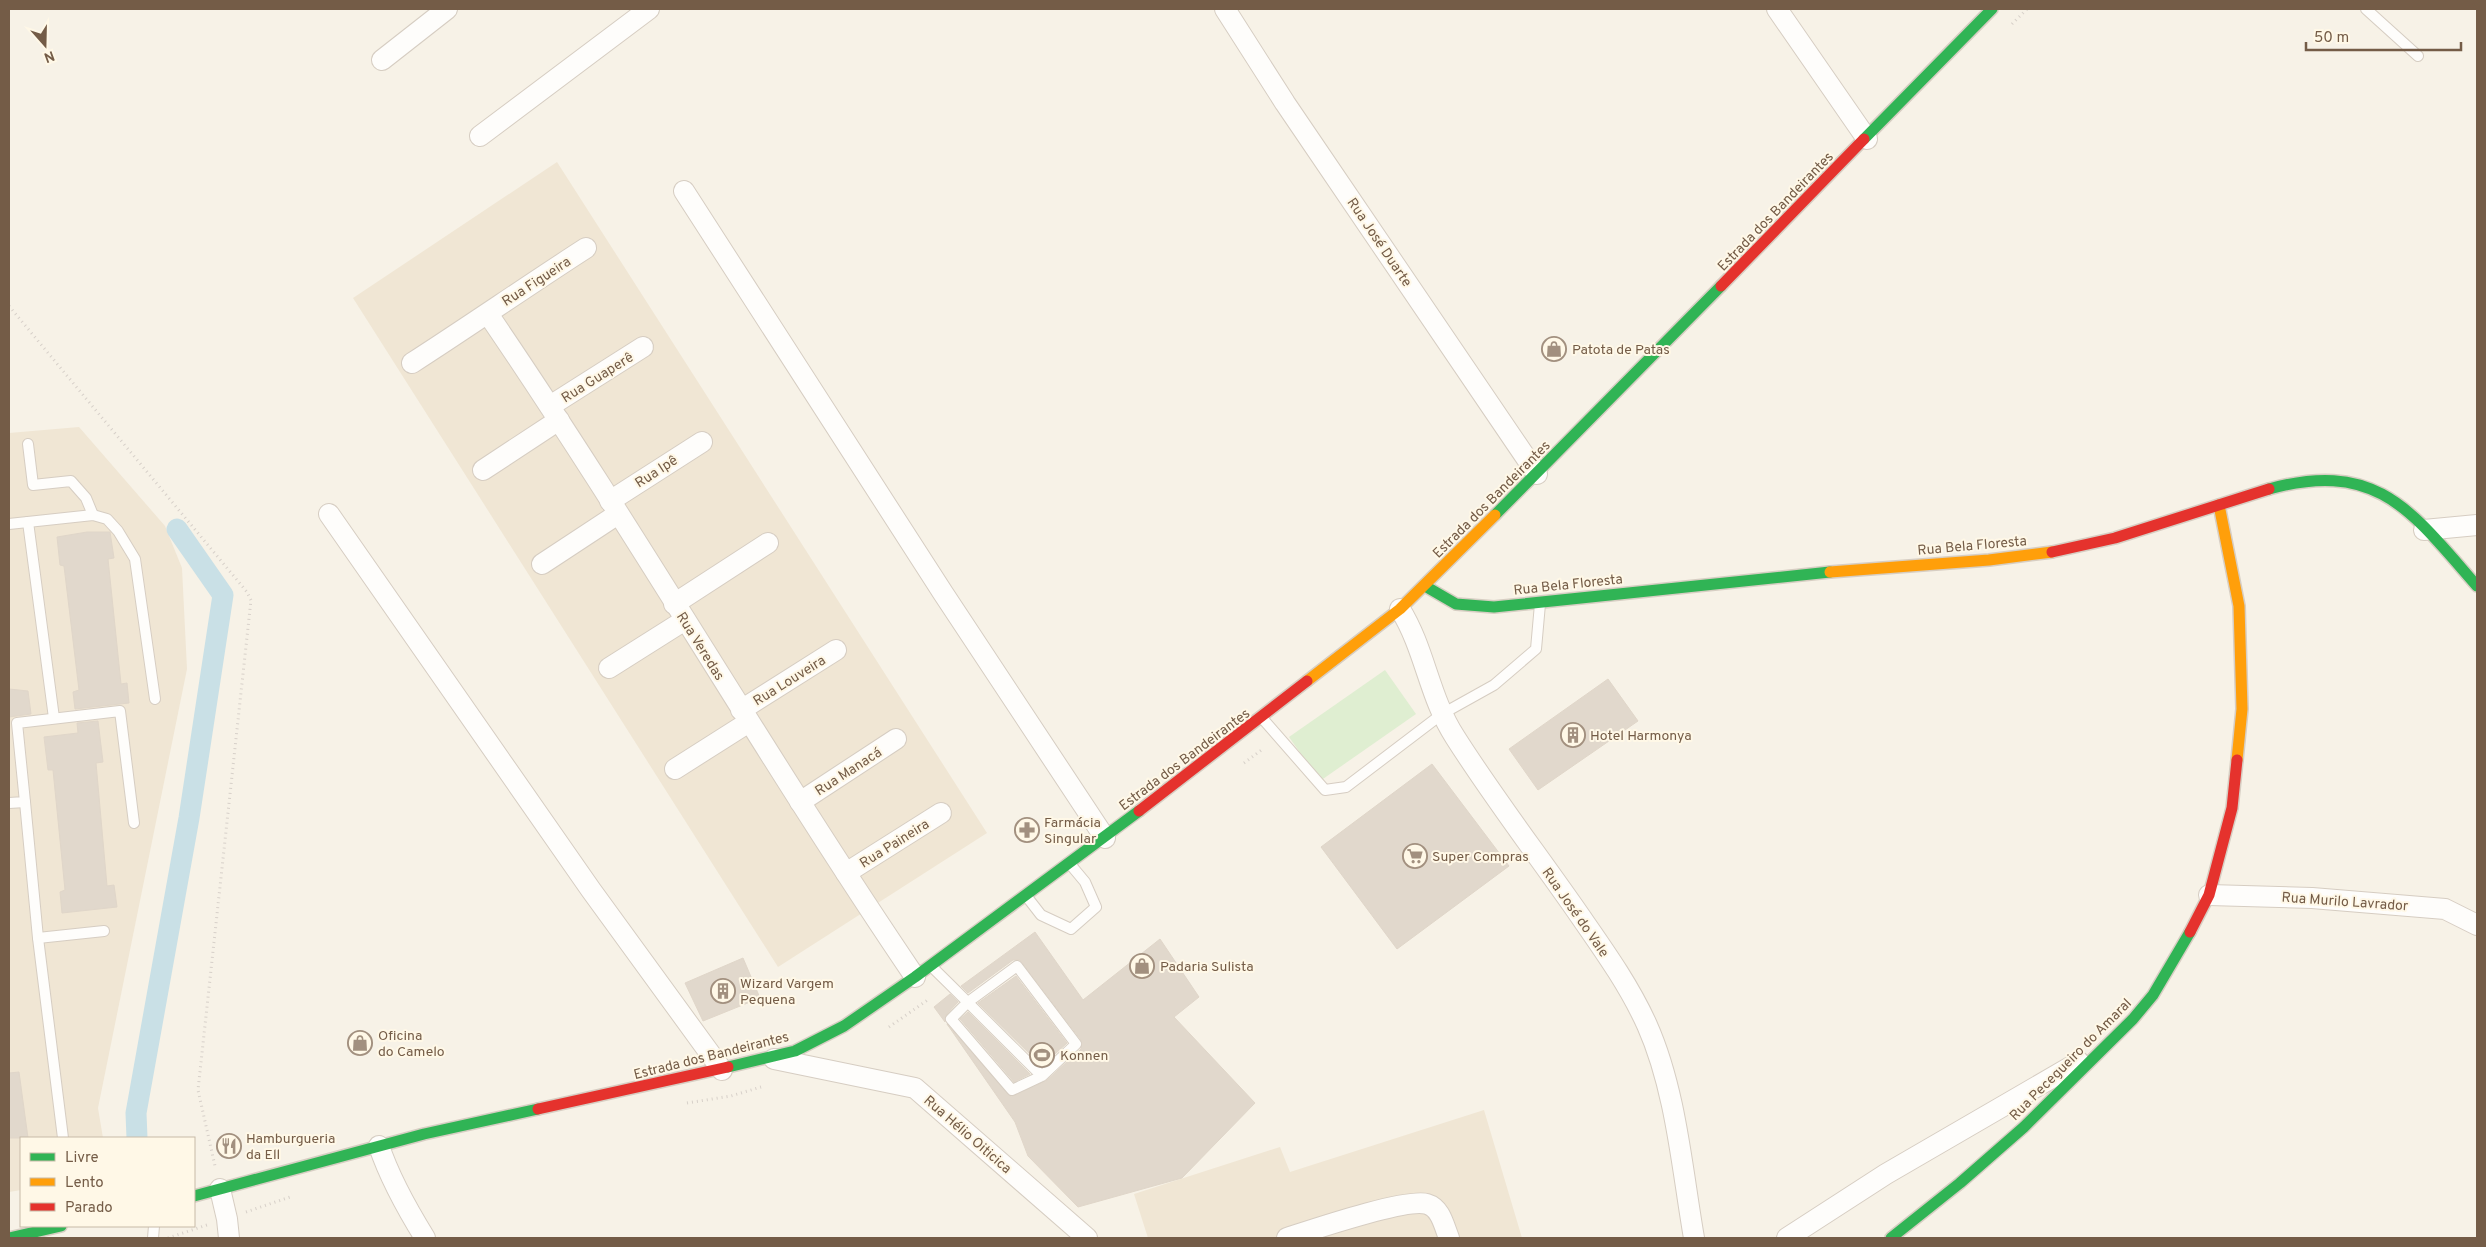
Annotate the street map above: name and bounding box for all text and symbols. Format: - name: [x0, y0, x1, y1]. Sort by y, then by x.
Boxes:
- north arrow: [20, 20, 70, 70]
- scale bar: [2306, 20, 2461, 52]
- text: 50 m: [2314, 29, 2349, 48]
- text: N: [41, 46, 57, 66]
- street label: Estrada dos Bandeirantes: [1715, 149, 1838, 275]
- street label: Rua José Duarte: [1343, 195, 1415, 291]
- street label: Rua Figueira: [499, 254, 574, 311]
- shop icon: Patota de Patas: [1541, 336, 1567, 362]
- place label: Patota de Patas: [1572, 342, 1670, 359]
- street label: Rua Guaperê: [559, 349, 637, 407]
- street label: Estrada dos Bandeirantes: [1430, 438, 1554, 562]
- street label: Rua Ipê: [632, 452, 681, 492]
- street label: Rua Bela Floresta: [1917, 533, 2027, 560]
- street label: Rua Bela Floresta: [1513, 571, 1624, 600]
- street label: Rua Veredas: [672, 610, 727, 684]
- street label: Rua Louveira: [750, 652, 829, 710]
- street label: Estrada dos Bandeirantes: [1116, 705, 1254, 815]
- building icon: Hotel Harmonya: [1560, 722, 1586, 748]
- place label: Hotel Harmonya: [1590, 728, 1692, 745]
- street label: Rua Manacá: [812, 744, 885, 800]
- place label: Farmácia Singular: [1044, 815, 1101, 848]
- street label: Rua Paineira: [857, 816, 933, 872]
- pharmacy icon: Farmácia Singular: [1014, 817, 1040, 843]
- supermarket icon: Super Compras: [1402, 843, 1428, 869]
- place label: Super Compras: [1432, 849, 1529, 866]
- street label: Rua José do Vale: [1538, 865, 1612, 961]
- street label: Rua Murilo Lavrador: [2281, 890, 2409, 915]
- shop icon: Padaria Sulista: [1129, 953, 1155, 979]
- place label: Padaria Sulista: [1160, 959, 1254, 976]
- place label: Wizard Vargem Pequena: [740, 976, 834, 1009]
- building icon: Wizard Vargem Pequena: [710, 978, 736, 1004]
- street label: Rua Pecegueiro do Amaral: [2006, 995, 2136, 1125]
- place label: Oficina do Camelo: [378, 1028, 445, 1061]
- street label: Estrada dos Bandeirantes: [632, 1029, 791, 1084]
- shop icon: Oficina do Camelo: [347, 1030, 373, 1056]
- sports icon: Konnen: [1029, 1042, 1055, 1068]
- place label: Konnen: [1060, 1048, 1108, 1065]
- street label: Rua Hélio Oiticica: [920, 1092, 1014, 1178]
- place label: Hamburgueria da Ell: [246, 1131, 335, 1164]
- restaurant icon: Hamburgueria da Ell: [216, 1133, 242, 1159]
- legend: [20, 1137, 195, 1227]
- text: Livre: [65, 1149, 99, 1168]
- text: Lento: [65, 1174, 104, 1193]
- text: Parado: [65, 1199, 113, 1218]

